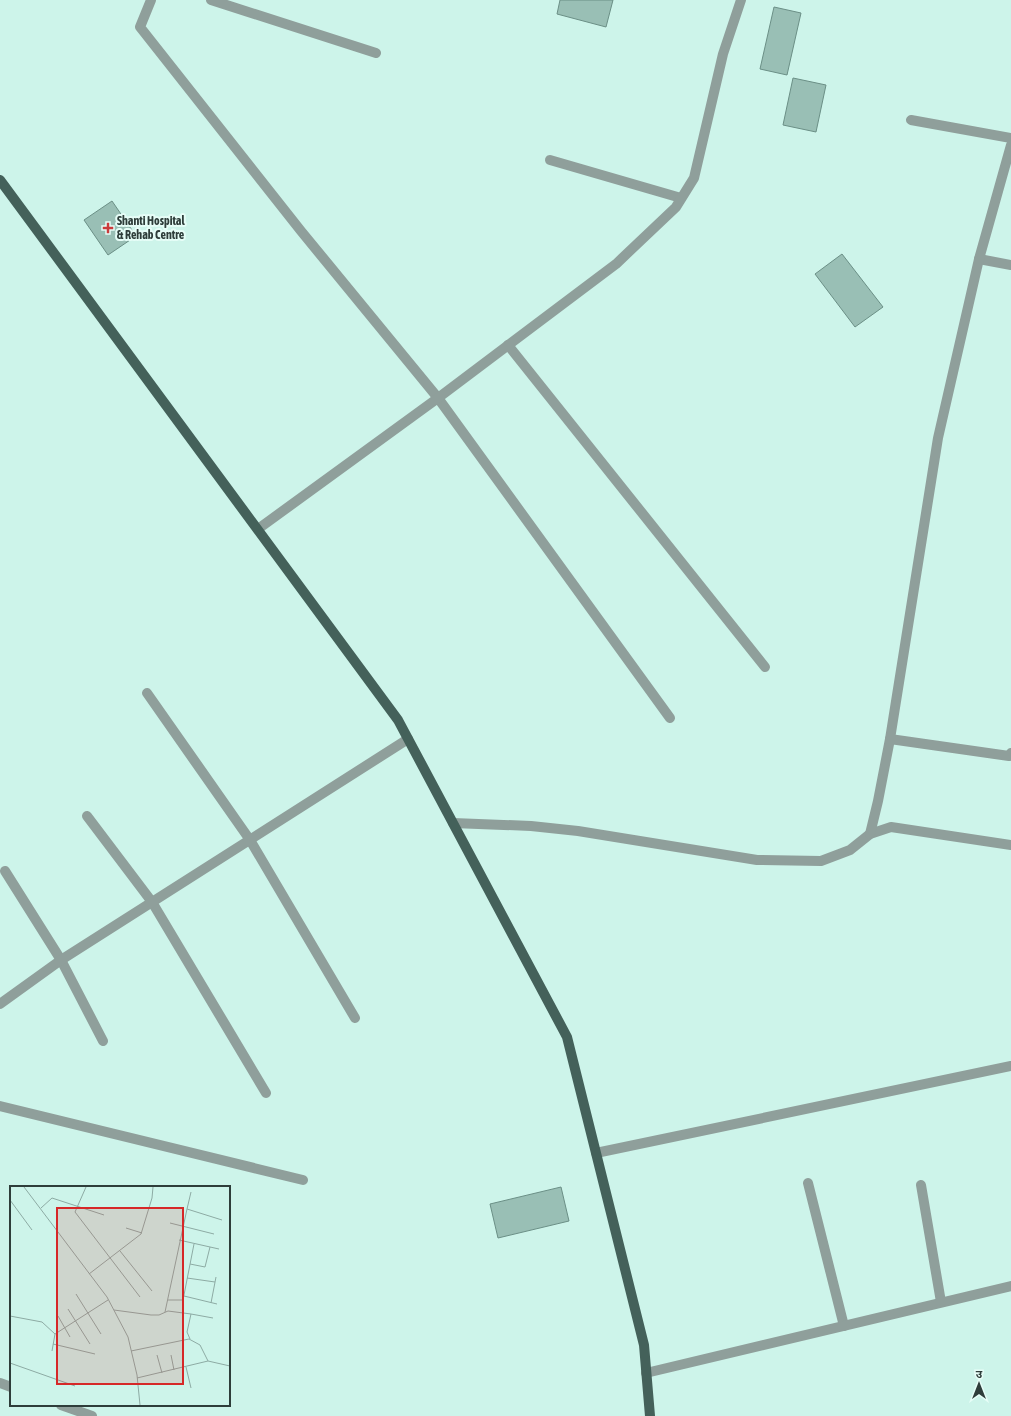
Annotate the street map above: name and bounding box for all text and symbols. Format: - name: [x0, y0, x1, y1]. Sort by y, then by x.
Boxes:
- place label: Shanti Hospital & Rehab Centre: [117, 214, 185, 242]
- marker: Shanti Hospital & Rehab Centre: [102, 222, 114, 234]
- inset map: [10, 1186, 230, 1406]
- north arrow: [959, 1364, 999, 1404]
- text: उ: [976, 1368, 983, 1380]

